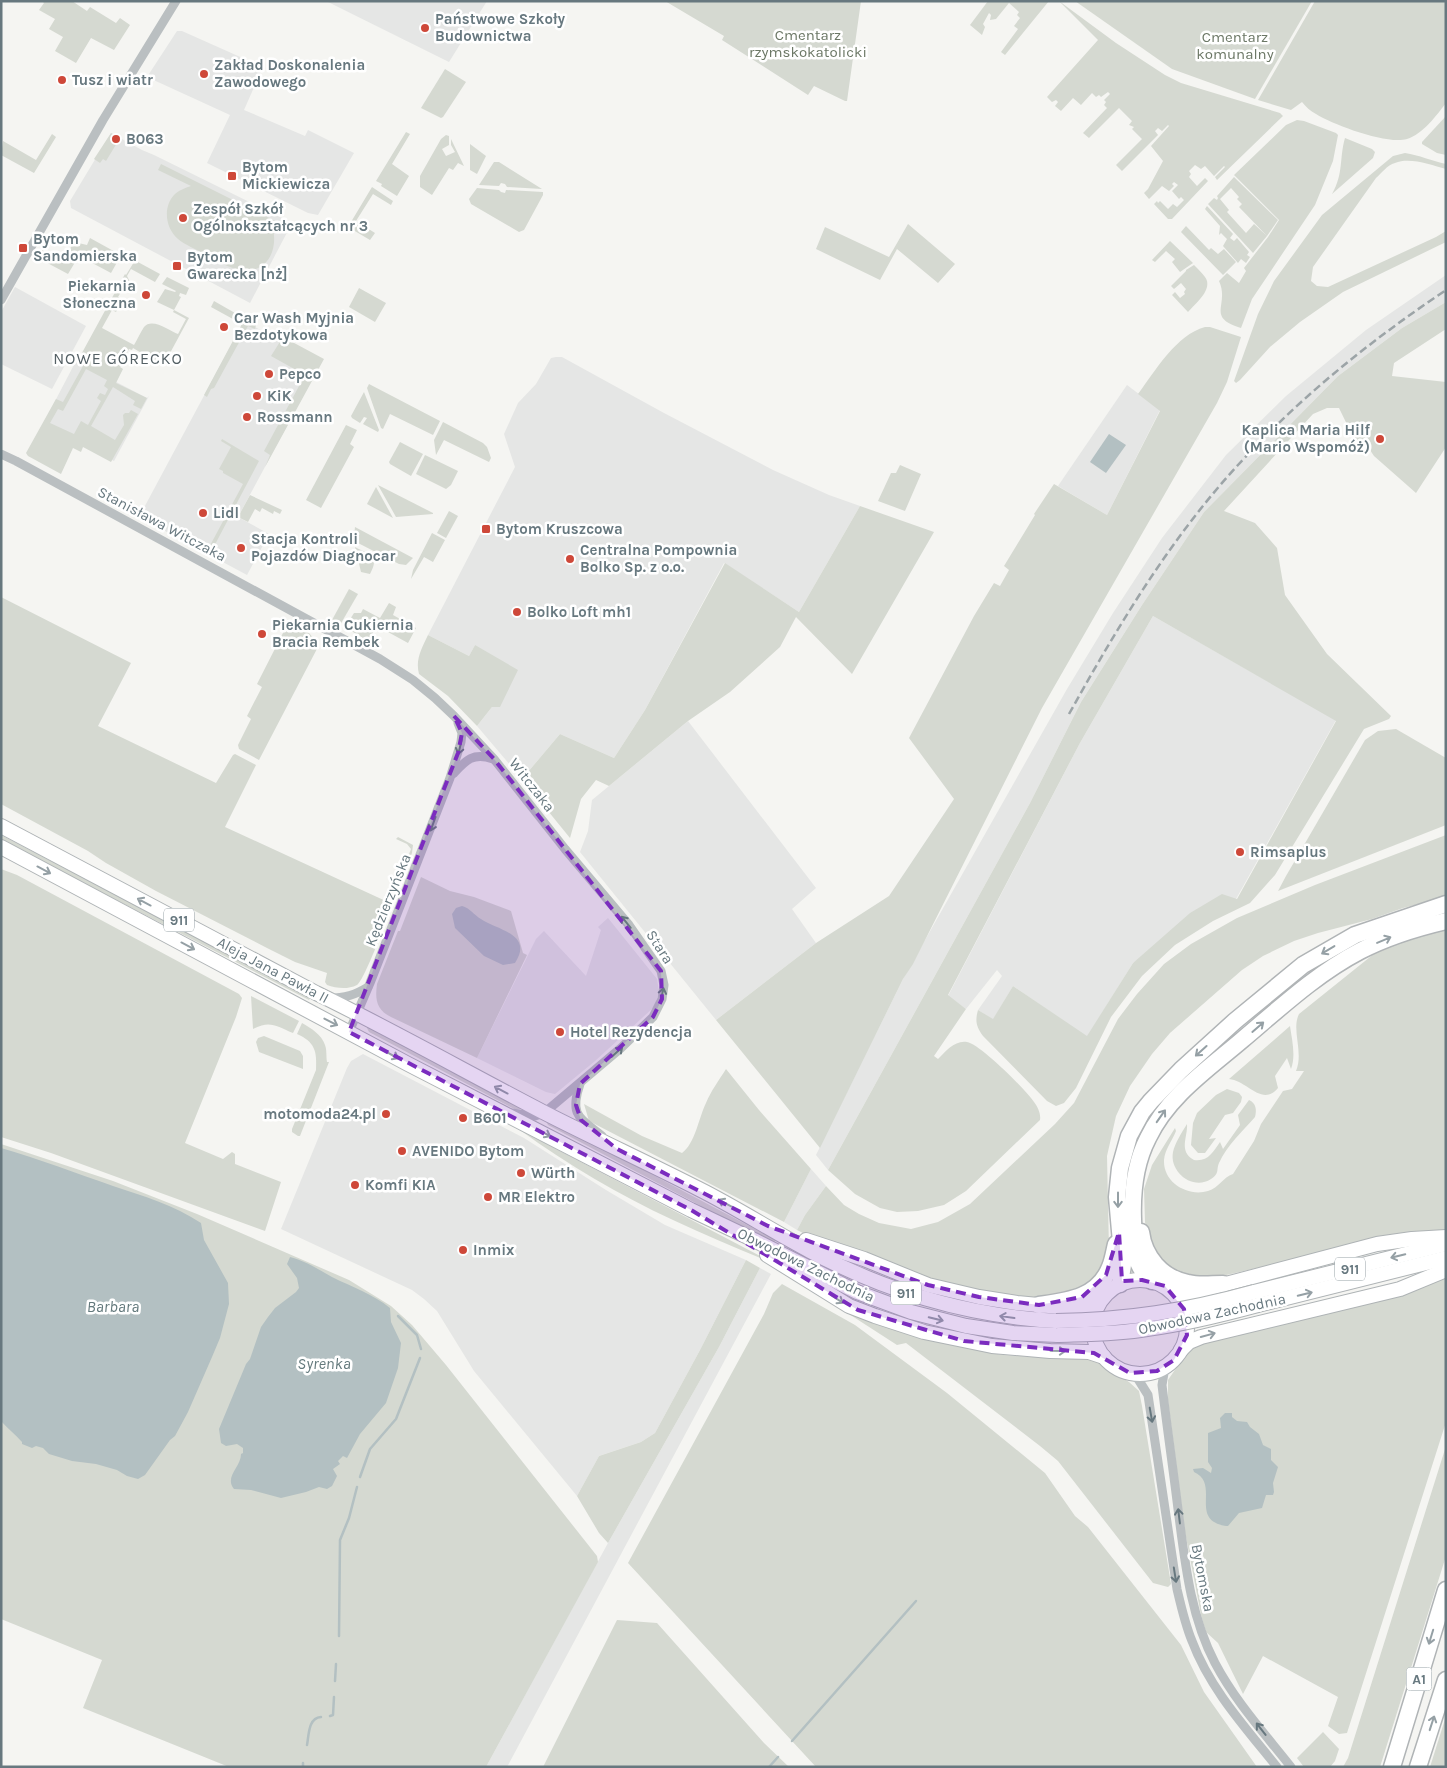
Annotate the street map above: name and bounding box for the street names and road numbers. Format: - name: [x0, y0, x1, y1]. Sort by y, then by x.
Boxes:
- street label: Stanisława Witczaka: [95, 483, 229, 565]
- street label: Witczaka: [505, 754, 559, 816]
- street label: Kędzierzyńska: [361, 851, 415, 949]
- road number: 911: [164, 908, 194, 932]
- street label: Stara: [642, 927, 678, 967]
- street label: Aleja Jana Pawła II: [214, 933, 332, 1007]
- street label: Obwodowa Zachodnia: [735, 1224, 877, 1306]
- road number: 911: [1335, 1258, 1365, 1280]
- road number: 911: [891, 1282, 921, 1305]
- street label: Obwodowa Zachodnia: [1137, 1290, 1287, 1338]
- street label: Bytomska: [1188, 1543, 1218, 1613]
- road number: A1: [1406, 1668, 1432, 1690]

